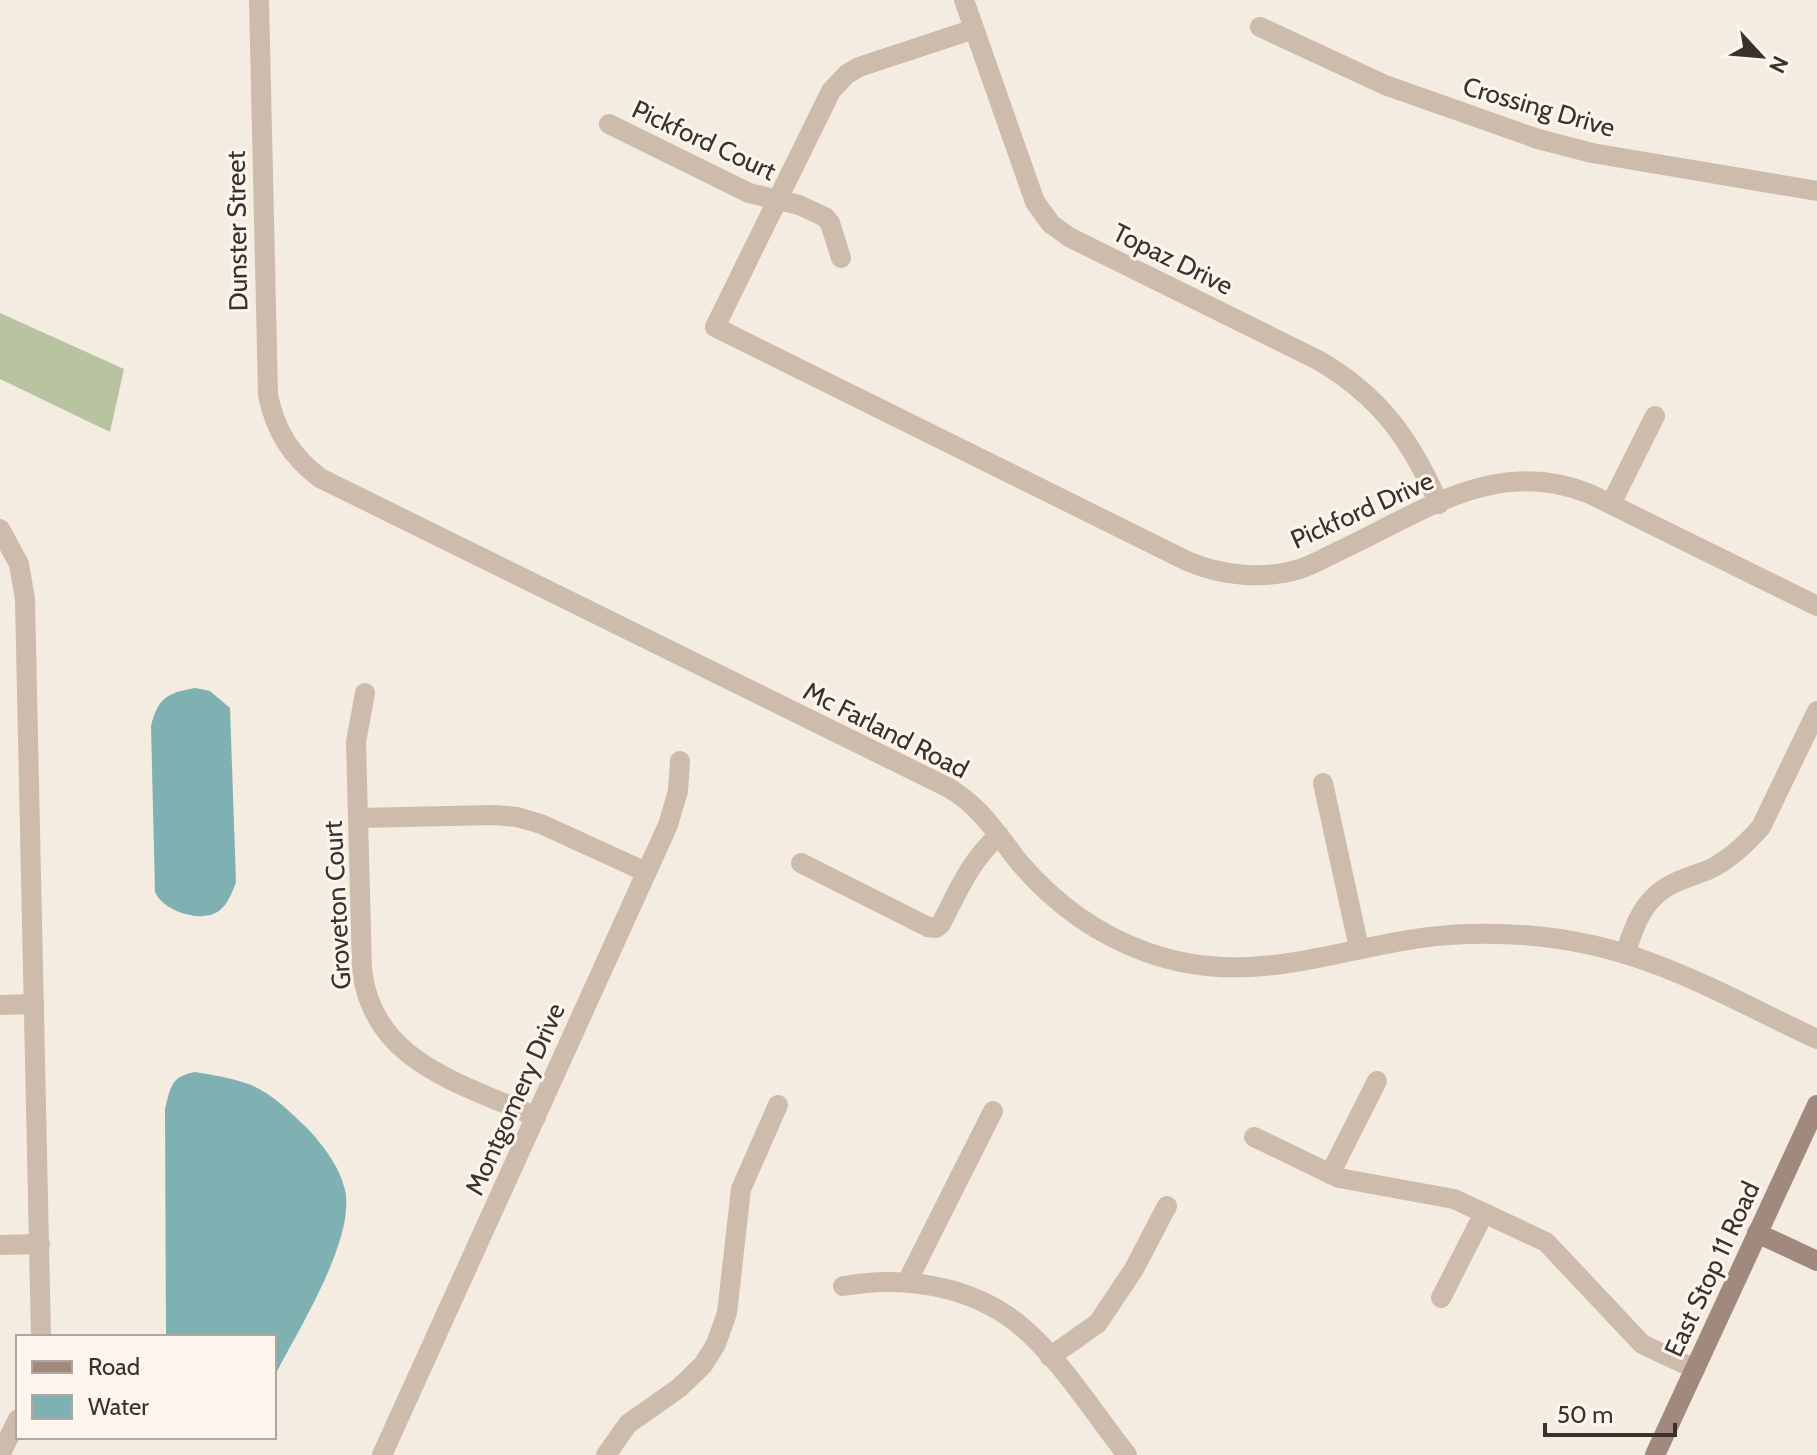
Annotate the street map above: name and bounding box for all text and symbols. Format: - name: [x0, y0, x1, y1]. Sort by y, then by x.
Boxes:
- north arrow: [1721, 16, 1801, 96]
- text: N: [1763, 52, 1794, 77]
- street label: Crossing Drive: [1459, 70, 1619, 144]
- street label: Pickford Court: [627, 93, 781, 187]
- street label: Dunster Street: [220, 150, 254, 312]
- street label: Topaz Drive: [1108, 216, 1238, 302]
- street label: Pickford Drive: [1286, 464, 1438, 556]
- street label: Mc Farland Road: [798, 675, 974, 785]
- street label: Groveton Court: [317, 820, 357, 990]
- street label: Montgomery Drive: [458, 998, 572, 1200]
- street label: East Stop 11 Road: [1657, 1176, 1767, 1362]
- legend: [16, 1335, 276, 1439]
- text: Road: [88, 1352, 140, 1381]
- scale bar: [1545, 1387, 1675, 1437]
- text: Water: [88, 1392, 149, 1421]
- text: 50 m: [1557, 1400, 1613, 1429]

